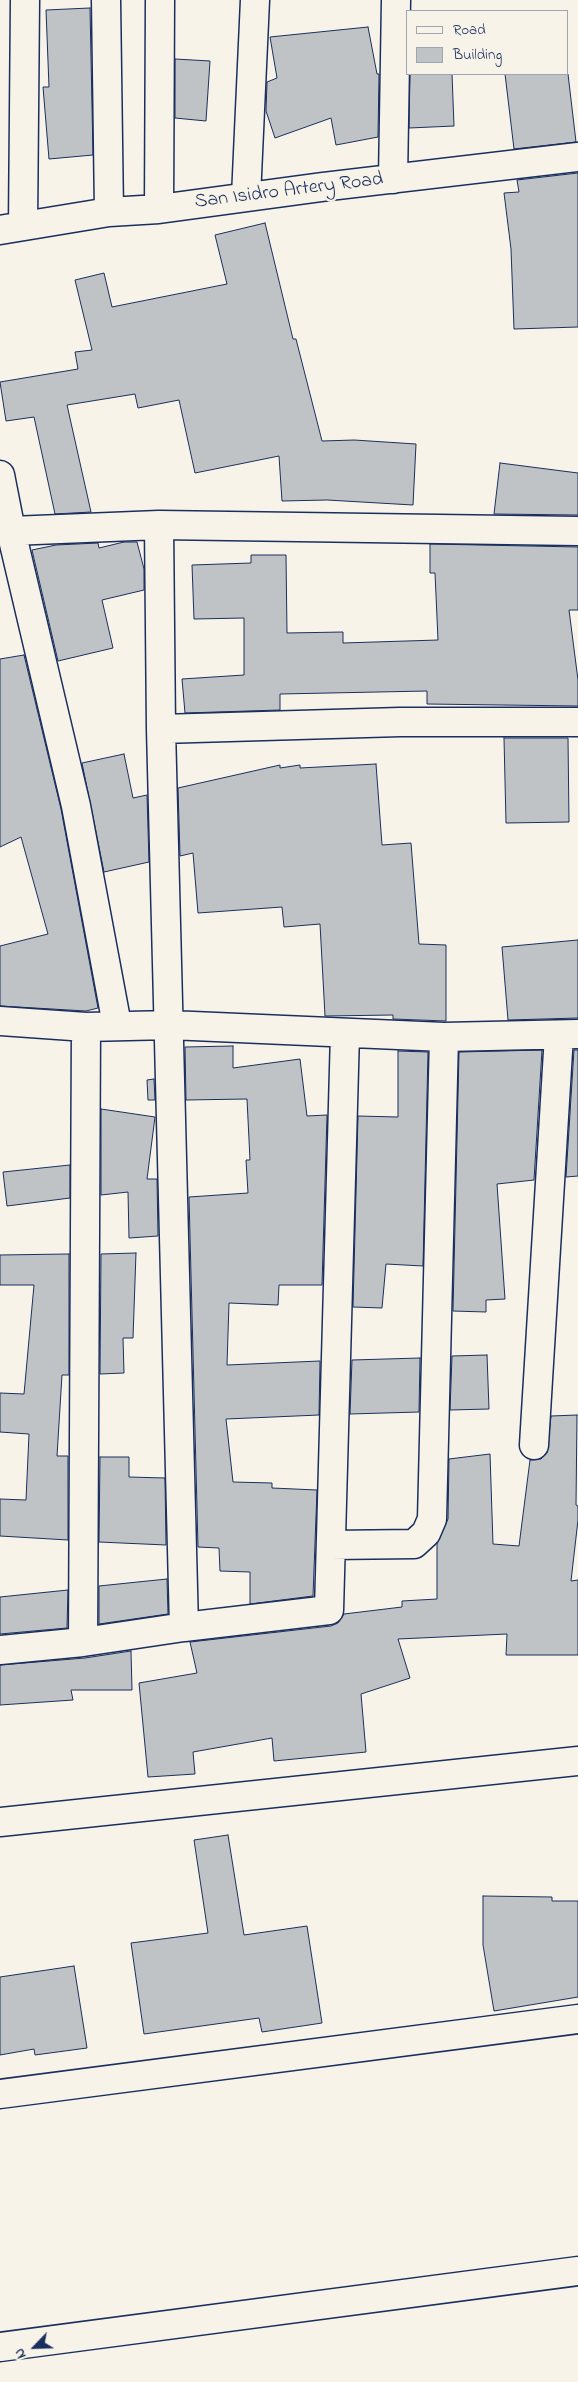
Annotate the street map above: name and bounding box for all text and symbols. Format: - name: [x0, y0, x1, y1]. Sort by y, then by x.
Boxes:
- legend: [406, 10, 568, 75]
- text: Road: [453, 19, 486, 41]
- text: Building: [453, 44, 502, 66]
- street label: San Isidro Artery Road: [193, 169, 385, 215]
- north arrow: [10, 2322, 60, 2372]
- text: N: [9, 2345, 32, 2362]

